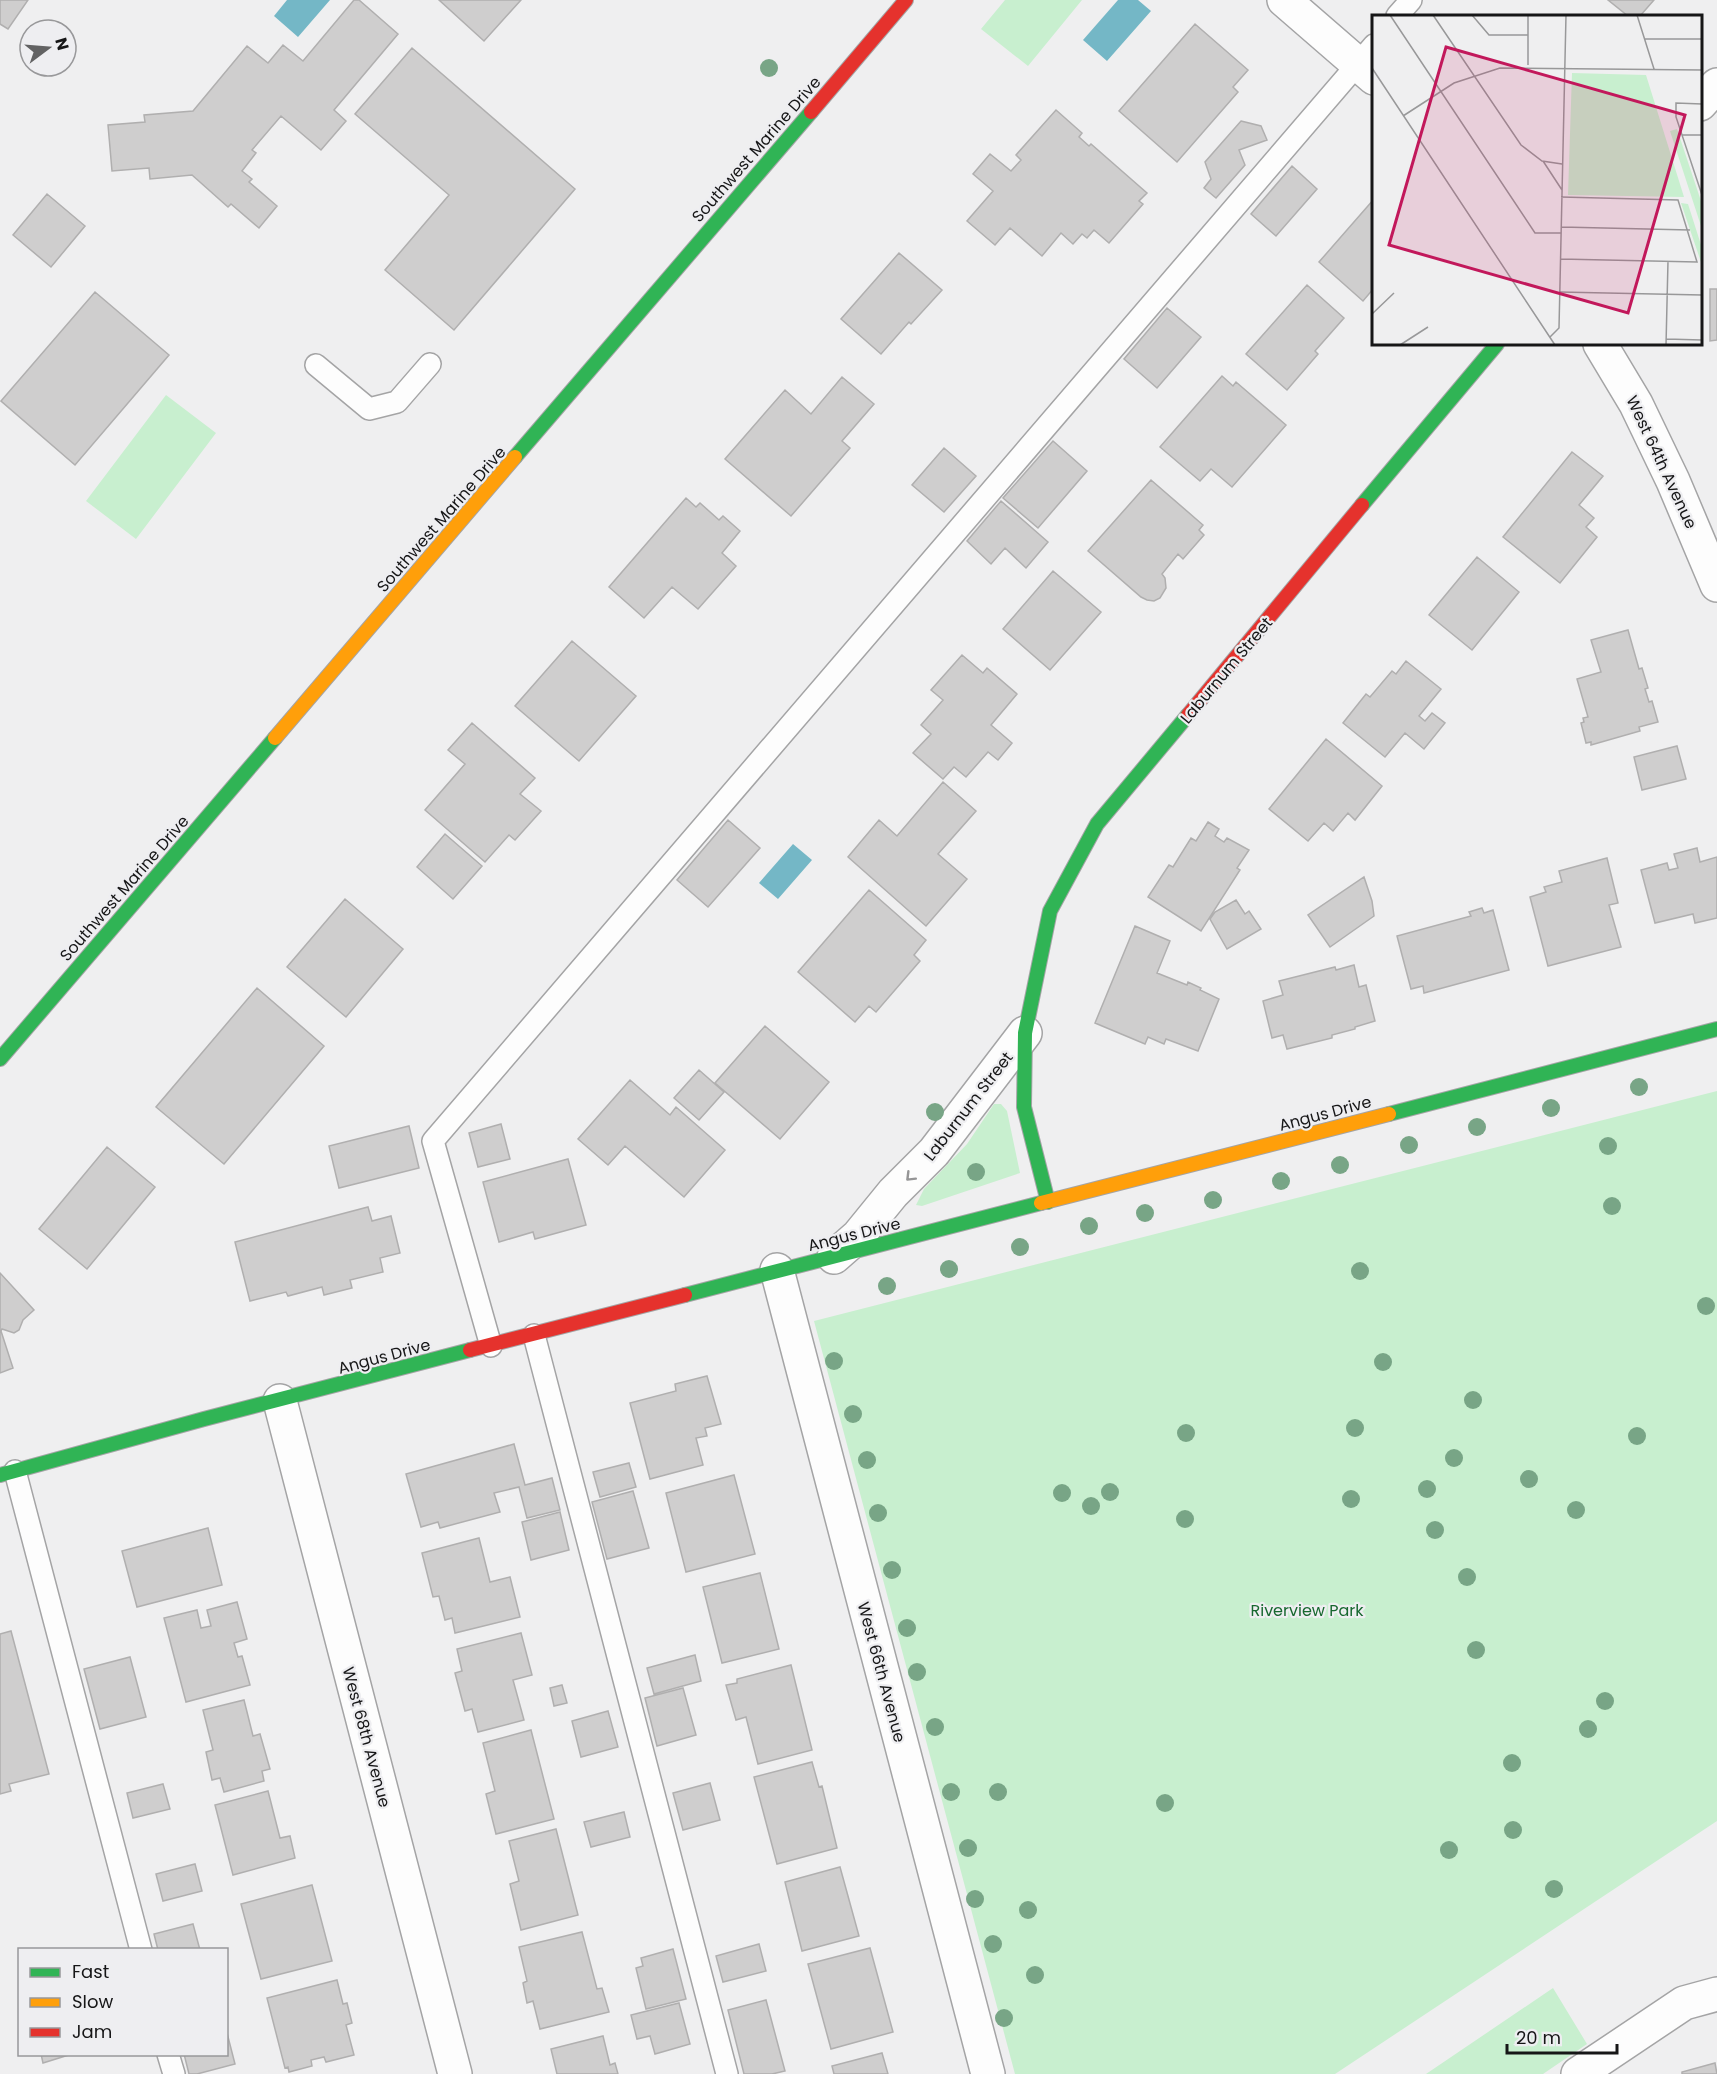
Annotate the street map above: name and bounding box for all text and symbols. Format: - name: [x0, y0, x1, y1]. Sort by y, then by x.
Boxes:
- inset map: [1372, 15, 1702, 345]
- north arrow: [18, 18, 78, 78]
- text: N: [49, 35, 75, 53]
- street label: Southwest Marine Drive: [687, 71, 826, 227]
- street label: West 64th Avenue: [1621, 392, 1703, 533]
- street label: Southwest Marine Drive: [372, 441, 511, 597]
- street label: Laburnum Street: [1175, 612, 1278, 729]
- street label: Southwest Marine Drive: [55, 810, 194, 966]
- street label: Laburnum Street: [918, 1047, 1018, 1166]
- street label: Angus Drive: [1276, 1090, 1374, 1137]
- one-way arrow: [906, 1169, 917, 1180]
- street label: Angus Drive: [805, 1212, 903, 1257]
- street label: Angus Drive: [335, 1333, 433, 1380]
- street label: West 66th Avenue: [852, 1599, 911, 1745]
- park label: Riverview Park: [1250, 1599, 1364, 1622]
- street label: West 68th Avenue: [337, 1664, 396, 1810]
- legend: [18, 1948, 228, 2056]
- text: Fast: [72, 1959, 109, 1984]
- text: Slow: [72, 1989, 114, 2014]
- scale bar: [1507, 2017, 1616, 2055]
- text: Jam: [72, 2019, 112, 2044]
- text: 20 m: [1516, 2025, 1561, 2050]

